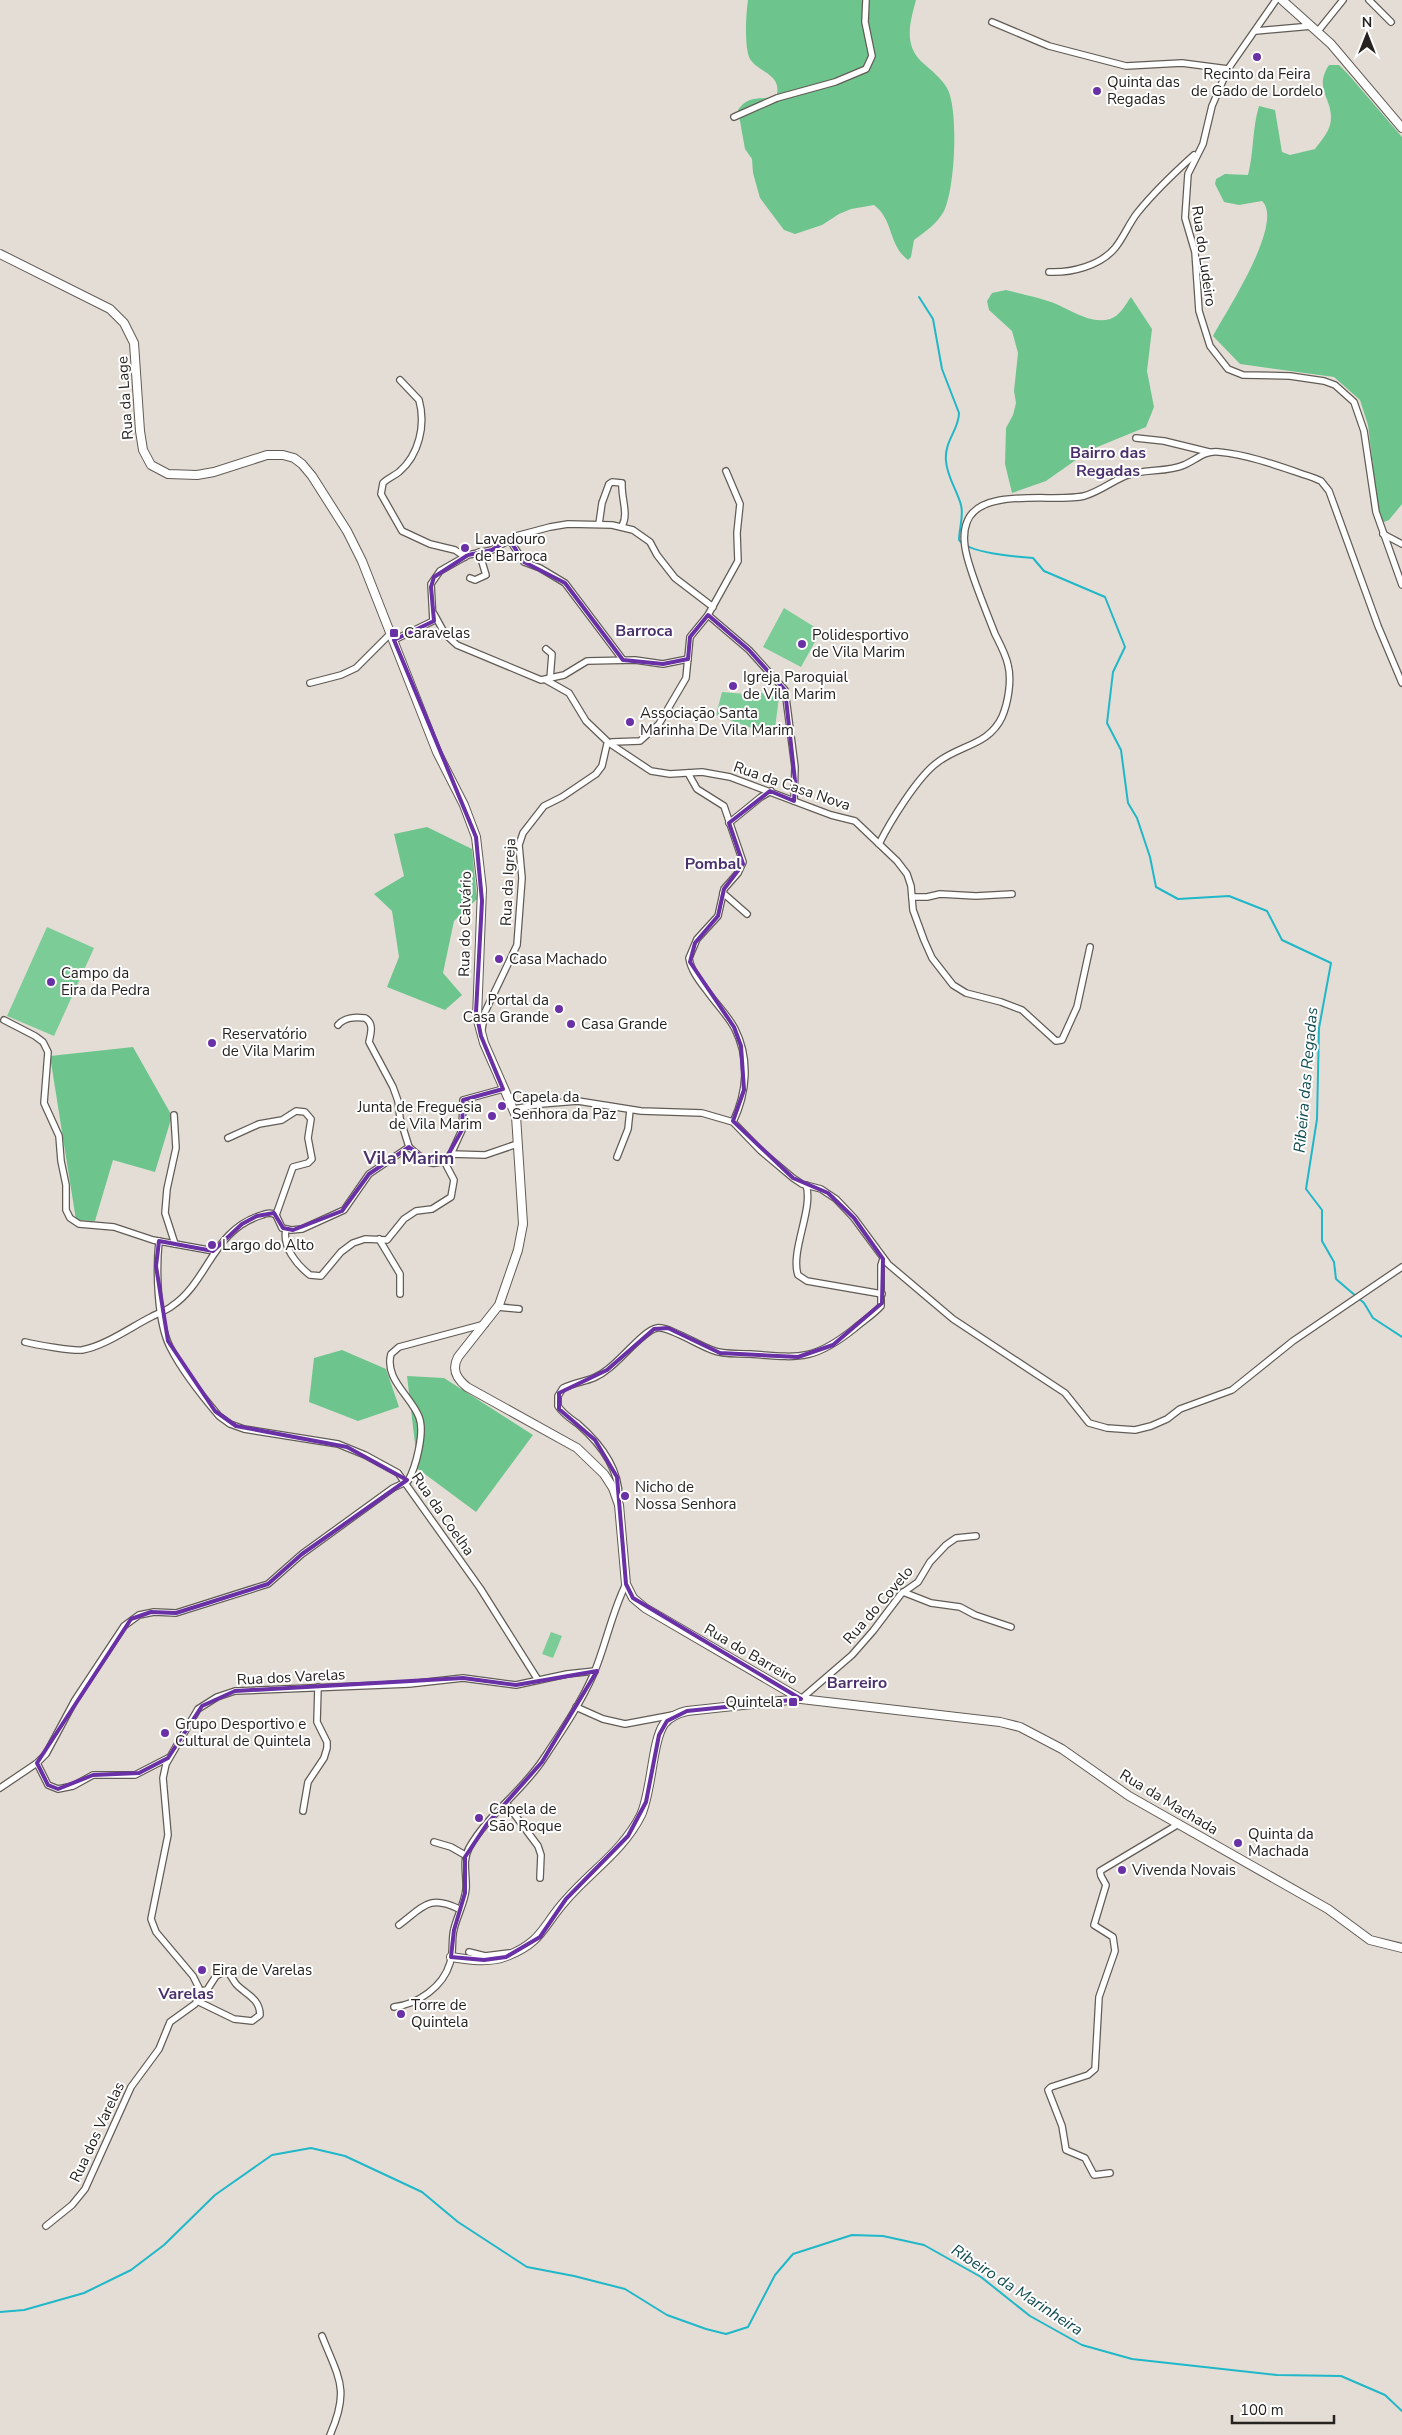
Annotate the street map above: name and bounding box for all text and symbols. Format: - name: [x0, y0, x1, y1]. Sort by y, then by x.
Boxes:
- north arrow: [1342, 10, 1392, 60]
- text: N: [1362, 13, 1372, 32]
- marker: Recinto da Feira de Gado de Lordelo: [1251, 51, 1263, 63]
- place label: Recinto da Feira de Gado de Lordelo: [1191, 64, 1323, 101]
- place label: Quinta das Regadas: [1107, 72, 1180, 109]
- marker: Quinta das Regadas: [1091, 85, 1103, 97]
- street label: Rua do Ludeiro: [1187, 204, 1221, 308]
- street label: Rua da Lage: [112, 356, 138, 440]
- district label: Bairro das Regadas: [1070, 442, 1146, 482]
- place label: Lavadouro de Barroca: [475, 529, 548, 566]
- marker: Lavadouro de Barroca: [459, 542, 471, 554]
- district label: Barroca: [615, 620, 673, 642]
- place label: Caravelas: [404, 623, 470, 643]
- place label: Polidesportivo de Vila Marim: [812, 625, 909, 662]
- marker: Caravelas: [388, 627, 400, 639]
- marker: Polidesportivo de Vila Marim: [796, 638, 808, 650]
- place label: Igreja Paroquial de Vila Marim: [743, 667, 849, 704]
- marker: Igreja Paroquial de Vila Marim: [727, 680, 739, 692]
- place label: Associação Santa Marinha De Vila Marim: [640, 703, 794, 740]
- marker: Associação Santa Marinha De Vila Marim: [624, 716, 636, 728]
- street label: Rua da Casa Nova: [731, 757, 853, 815]
- street label: Rua da Igreja: [496, 837, 520, 927]
- district label: Pombal: [685, 853, 741, 875]
- street label: Rua do Calvário: [454, 871, 476, 977]
- place label: Casa Machado: [509, 949, 607, 969]
- marker: Casa Machado: [493, 953, 505, 965]
- place label: Campo da Eira da Pedra: [61, 963, 150, 1000]
- marker: Campo da Eira da Pedra: [45, 976, 57, 988]
- place label: Portal da Casa Grande: [463, 990, 549, 1027]
- marker: Portal da Casa Grande: [553, 1003, 565, 1015]
- water label: Ribeira das Regadas: [1289, 1006, 1323, 1154]
- place label: Casa Grande: [581, 1014, 667, 1034]
- marker: Casa Grande: [565, 1018, 577, 1030]
- place label: Reservatório de Vila Marim: [222, 1024, 315, 1061]
- marker: Reservatório de Vila Marim: [206, 1037, 218, 1049]
- place label: Capela da Senhora da Paz: [512, 1087, 616, 1124]
- place label: Junta de Freguesia de Vila Marim: [356, 1097, 482, 1134]
- marker: Capela da Senhora da Paz: [496, 1100, 508, 1112]
- marker: Junta de Freguesia de Vila Marim: [486, 1110, 498, 1122]
- district label: Vila Marim: [363, 1146, 454, 1170]
- place label: Largo do Alto: [222, 1235, 314, 1255]
- marker: Largo do Alto: [206, 1239, 218, 1251]
- street label: Rua da Coelha: [407, 1468, 479, 1560]
- place label: Nicho de Nossa Senhora: [635, 1477, 737, 1514]
- marker: Nicho de Nossa Senhora: [619, 1490, 631, 1502]
- street label: Rua do Covelo: [839, 1562, 917, 1648]
- street label: Rua do Barreiro: [701, 1619, 801, 1689]
- street label: Rua dos Varelas: [236, 1664, 346, 1690]
- district label: Barreiro: [827, 1672, 887, 1694]
- place label: Quintela: [726, 1692, 783, 1712]
- marker: Quintela: [787, 1696, 799, 1708]
- place label: Grupo Desportivo e Cultural de Quintela: [175, 1714, 311, 1751]
- marker: Grupo Desportivo e Cultural de Quintela: [159, 1727, 171, 1739]
- street label: Rua da Machada: [1116, 1765, 1222, 1839]
- place label: Capela de São Roque: [489, 1799, 562, 1836]
- marker: Capela de São Roque: [473, 1812, 485, 1824]
- place label: Quinta da Machada: [1248, 1824, 1314, 1861]
- marker: Quinta da Machada: [1232, 1837, 1244, 1849]
- place label: Vivenda Novais: [1131, 1860, 1236, 1880]
- marker: Vivenda Novais: [1116, 1864, 1128, 1876]
- place label: Eira de Varelas: [212, 1960, 312, 1980]
- marker: Eira de Varelas: [196, 1964, 208, 1976]
- district label: Varelas: [157, 1983, 214, 2005]
- place label: Torre de Quintela: [411, 1995, 468, 2032]
- marker: Torre de Quintela: [395, 2008, 407, 2020]
- street label: Rua dos Varelas: [65, 2079, 129, 2185]
- water label: Ribeiro da Marinheira: [947, 2239, 1087, 2341]
- scale bar: [1232, 2392, 1334, 2424]
- text: 100 m: [1240, 2400, 1284, 2420]

